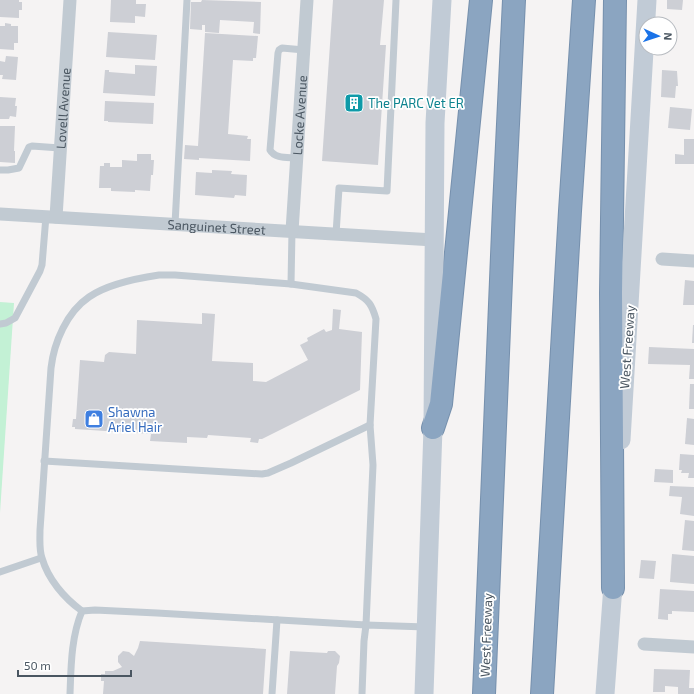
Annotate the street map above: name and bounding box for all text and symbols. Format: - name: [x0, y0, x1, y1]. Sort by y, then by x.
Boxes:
- north arrow: [638, 16, 678, 56]
- text: N: [662, 32, 675, 41]
- street label: Lovell Avenue: [52, 67, 74, 149]
- street label: Locke Avenue: [289, 75, 310, 156]
- building icon: The PARC Vet ER: [343, 92, 365, 114]
- place label: The PARC Vet ER: [368, 95, 464, 111]
- street label: Sanguinet Street: [167, 216, 266, 238]
- street label: West Freeway: [616, 304, 638, 389]
- place label: Shawna Ariel Hair: [108, 404, 162, 435]
- shop icon: Shawna Ariel Hair: [83, 408, 105, 430]
- street label: West Freeway: [477, 593, 495, 677]
- scale bar: [18, 652, 131, 678]
- text: 50 m: [24, 658, 51, 672]

